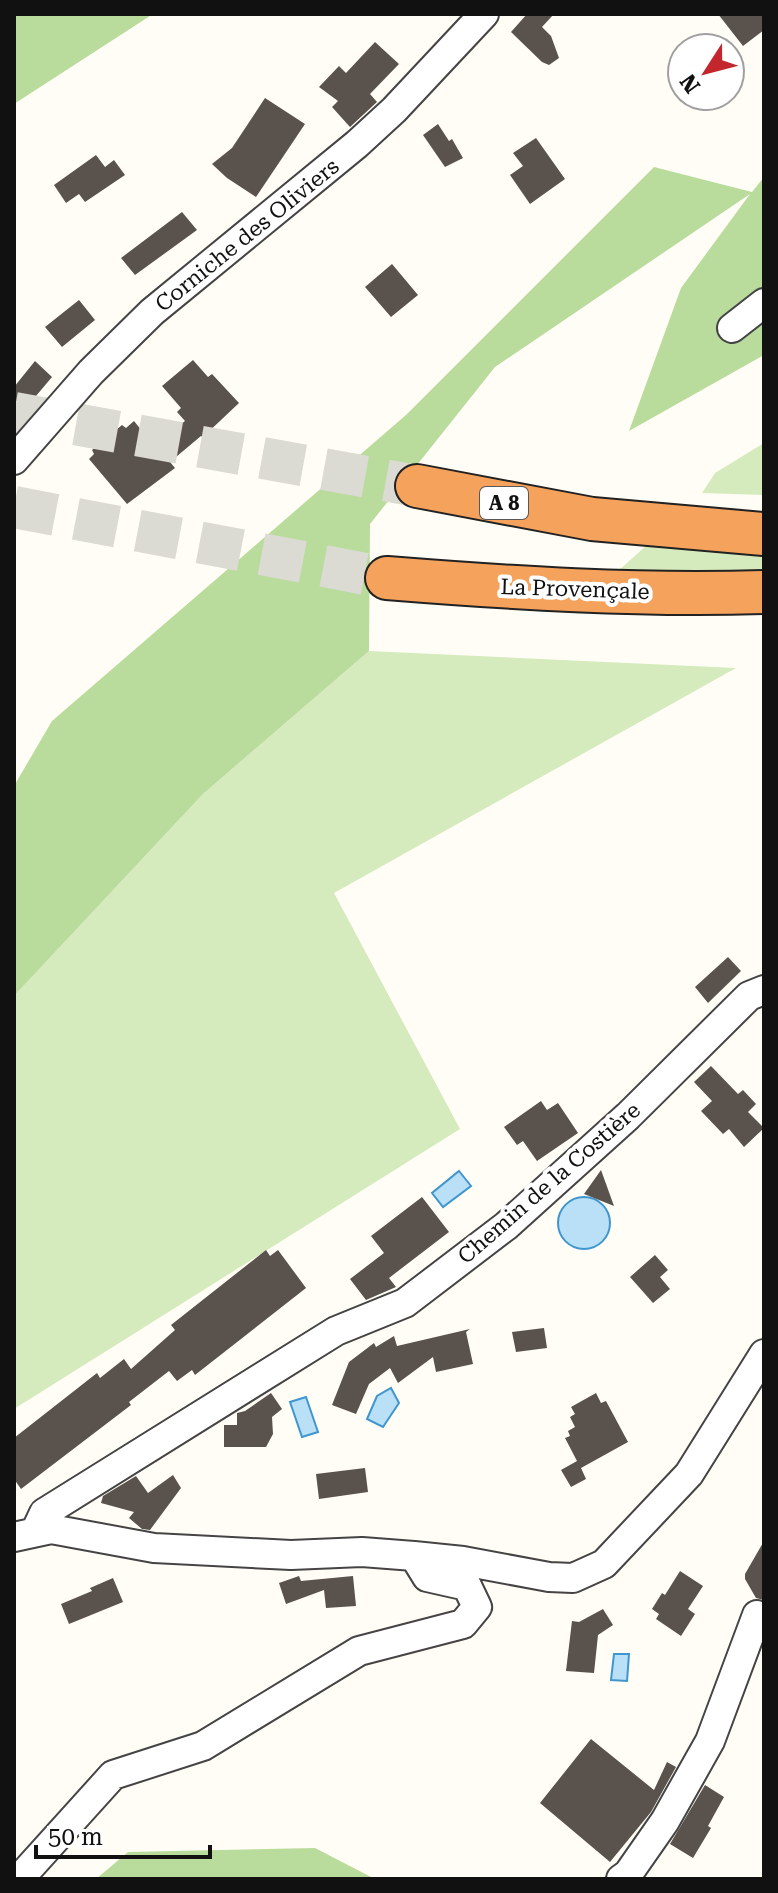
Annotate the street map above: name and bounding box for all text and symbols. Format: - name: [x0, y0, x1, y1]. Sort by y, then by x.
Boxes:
- north arrow: [666, 32, 746, 112]
- text: N: [675, 69, 705, 98]
- street label: Corniche des Oliviers: [150, 153, 344, 317]
- road number: A 8: [480, 487, 528, 519]
- street label: La Provençale: [500, 574, 650, 604]
- street label: Chemin de la Costière: [453, 1097, 645, 1269]
- scale bar: [36, 1809, 210, 1859]
- text: 50 m: [48, 1823, 103, 1851]

